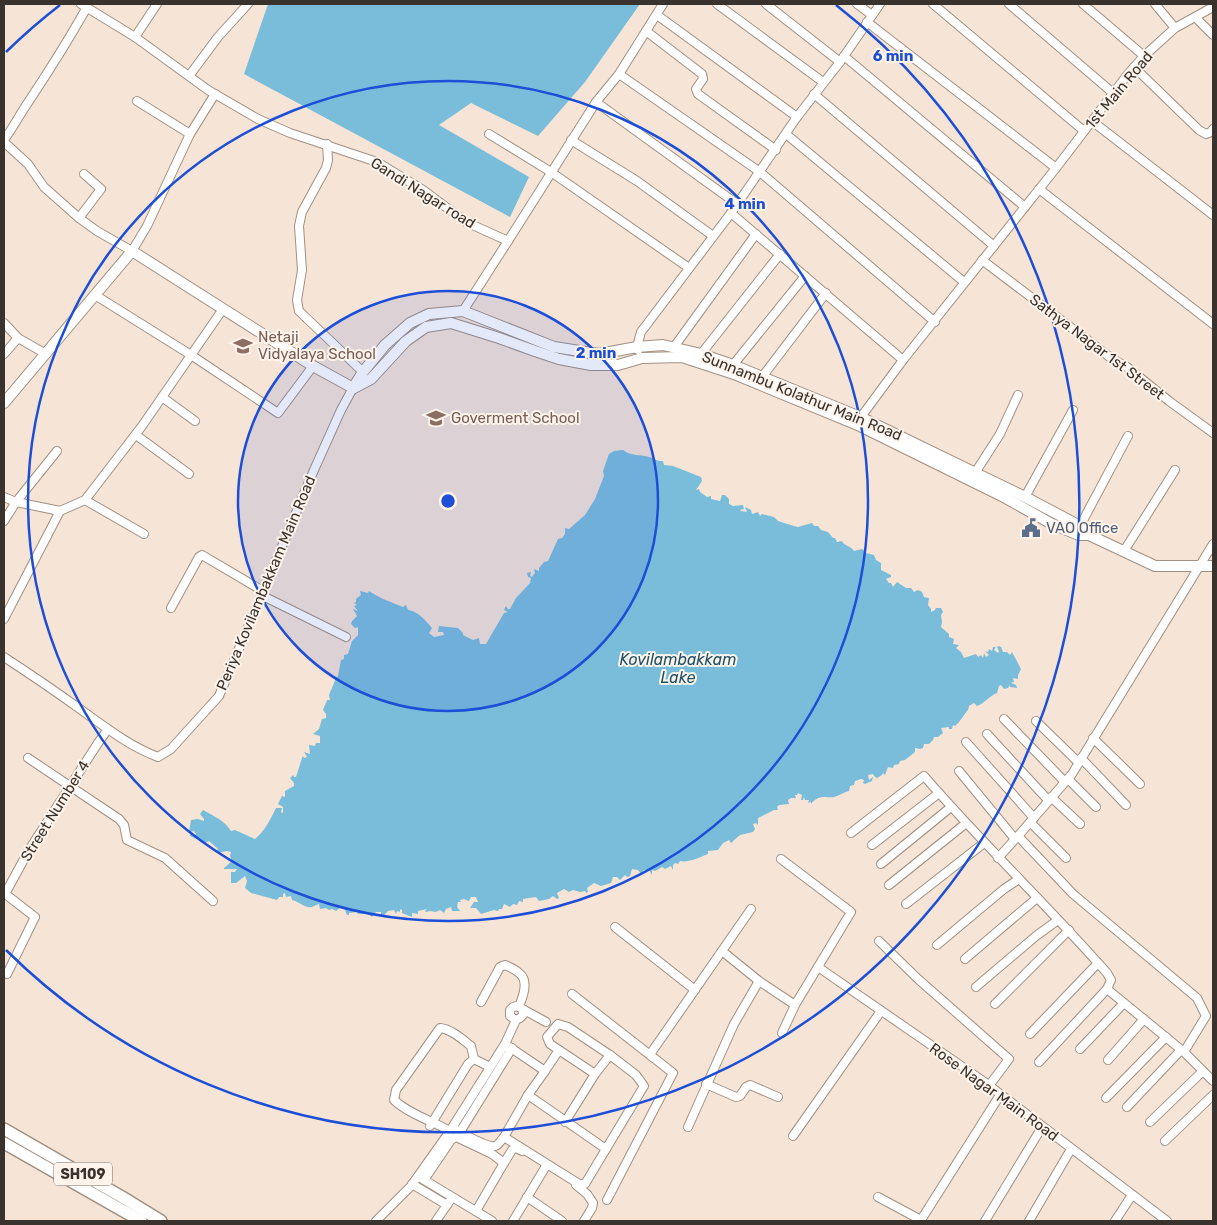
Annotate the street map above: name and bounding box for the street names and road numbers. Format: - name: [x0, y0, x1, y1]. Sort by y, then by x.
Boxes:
- street label: 1st Main Road: [1081, 48, 1157, 132]
- street label: Gandi Nagar road: [367, 154, 479, 232]
- street label: Sathya Nagar 1st Street: [1026, 290, 1168, 404]
- street label: Sunnambu Kolathur Main Road: [699, 348, 905, 444]
- street label: Periya Kovilambakkam Main Road: [213, 473, 319, 693]
- street label: Street Number 4: [17, 757, 93, 865]
- street label: Rose Nagar Main Road: [926, 1039, 1062, 1145]
- road number: SH109: [54, 1162, 112, 1186]

